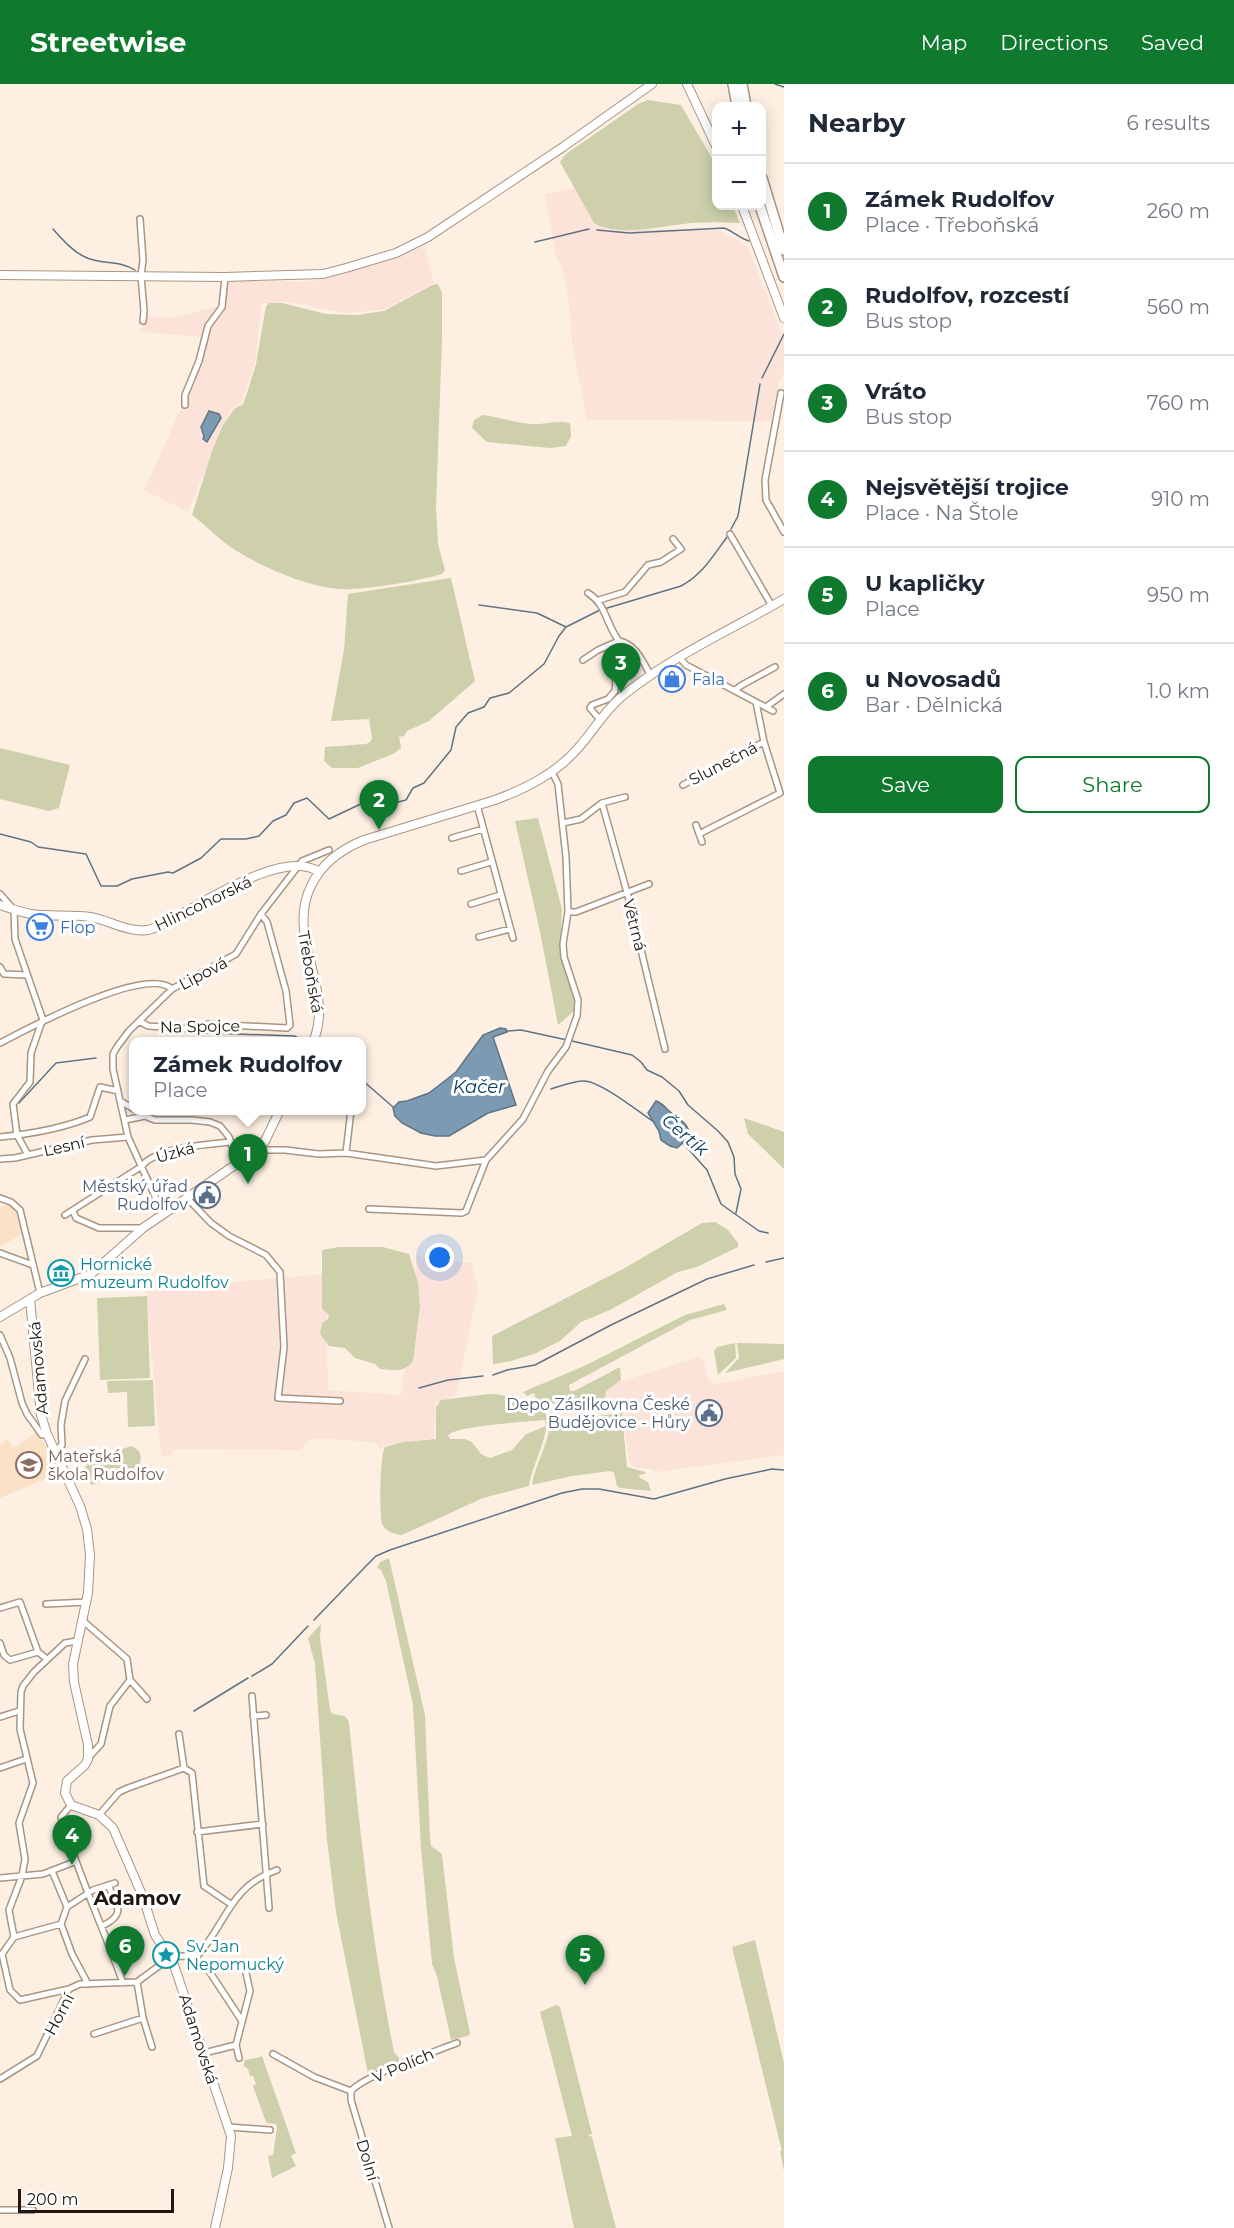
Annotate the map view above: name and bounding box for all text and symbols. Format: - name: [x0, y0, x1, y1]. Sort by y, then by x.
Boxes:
- text: Streetwise: [30, 25, 186, 59]
- text: Map: [921, 30, 967, 55]
- text: Directions: [1000, 30, 1108, 55]
- text: Saved: [1141, 30, 1204, 55]
- map controls: [712, 102, 766, 210]
- button: +: [712, 102, 766, 156]
- text: Nearby: [808, 107, 905, 139]
- text: 6 results: [1126, 111, 1210, 135]
- button: −: [712, 156, 766, 210]
- text: Zámek Rudolfov: [865, 186, 1054, 213]
- text: 1: [824, 199, 831, 223]
- text: 260 m: [1147, 199, 1210, 223]
- text: Place · Třeboňská: [865, 213, 1039, 237]
- text: Rudolfov, rozcestí: [865, 282, 1069, 309]
- text: 2: [822, 295, 833, 319]
- text: 560 m: [1147, 295, 1210, 319]
- text: Bus stop: [865, 309, 952, 333]
- text: Vráto: [865, 378, 926, 405]
- text: 3: [822, 391, 833, 415]
- text: 760 m: [1147, 391, 1210, 415]
- text: Bus stop: [865, 405, 952, 429]
- text: Nejsvětější trojice: [865, 474, 1069, 501]
- text: 4: [821, 487, 834, 511]
- text: 910 m: [1151, 487, 1210, 511]
- text: Place · Na Štole: [865, 501, 1019, 525]
- text: U kapličky: [865, 570, 985, 597]
- text: 5: [822, 583, 833, 607]
- text: 950 m: [1147, 583, 1210, 607]
- text: Place: [865, 597, 920, 621]
- pin: 3: [602, 644, 640, 693]
- shop icon: Fala: [657, 664, 687, 694]
- text: u Novosadů: [865, 666, 1001, 693]
- place label: Fala: [692, 670, 725, 689]
- text: 6: [821, 679, 834, 703]
- text: 1.0 km: [1147, 679, 1210, 703]
- text: Bar · Dělnická: [865, 693, 1003, 717]
- street label: Slunečná: [686, 738, 761, 789]
- button: Save: [808, 756, 1003, 813]
- button: Share: [1015, 756, 1210, 813]
- pin: 2: [360, 780, 398, 830]
- street label: Hlincohorská: [152, 872, 255, 935]
- street label: Větrná: [619, 897, 650, 953]
- supermarket icon: Flop: [25, 912, 55, 942]
- place label: Flop: [60, 918, 95, 937]
- street label: Třeboňská: [294, 929, 327, 1015]
- street label: Lipová: [176, 953, 231, 994]
- street label: Na Spojce: [160, 1016, 240, 1037]
- popup: [129, 1037, 366, 1115]
- text: Zámek Rudolfov: [153, 1051, 342, 1078]
- water label: Kačer: [453, 1076, 506, 1098]
- text: Place: [153, 1078, 208, 1102]
- water label: Čertík: [657, 1109, 714, 1162]
- street label: Lesní: [42, 1132, 87, 1160]
- pin: 1: [228, 1134, 268, 1184]
- street label: Úzká: [153, 1138, 197, 1167]
- place label: Městský úřad Rudolfov: [82, 1177, 188, 1214]
- public building icon: Městský úřad Rudolfov: [192, 1180, 222, 1210]
- your location: [425, 1243, 454, 1272]
- place label: Hornické muzeum Rudolfov: [80, 1255, 229, 1292]
- museum icon: Hornické muzeum Rudolfov: [46, 1258, 76, 1288]
- street label: Adamovská: [25, 1320, 52, 1415]
- place label: Depo Zásilkovna České Budějovice - Hůry: [506, 1395, 690, 1432]
- public building icon: Depo Zásilkovna České Budějovice - Hůry: [694, 1398, 724, 1428]
- place label: Mateřská škola Rudolfov: [48, 1447, 165, 1484]
- school or university icon: Mateřská škola Rudolfov: [14, 1450, 44, 1480]
- pin: 4: [52, 1816, 92, 1865]
- district label: Adamov: [92, 1886, 182, 1910]
- pin: 6: [106, 1926, 144, 1976]
- pin: 5: [566, 1936, 604, 1985]
- place label: Sv. Jan Nepomucký: [186, 1937, 284, 1974]
- place icon: Sv. Jan Nepomucký: [151, 1940, 181, 1970]
- street label: Horní: [41, 1990, 79, 2038]
- street label: Adamovská: [175, 1992, 222, 2087]
- street label: V Polích: [370, 2044, 437, 2087]
- street label: Dolní: [352, 2137, 383, 2184]
- scale bar: [18, 2186, 174, 2214]
- text: 200 m: [27, 2190, 78, 2209]

